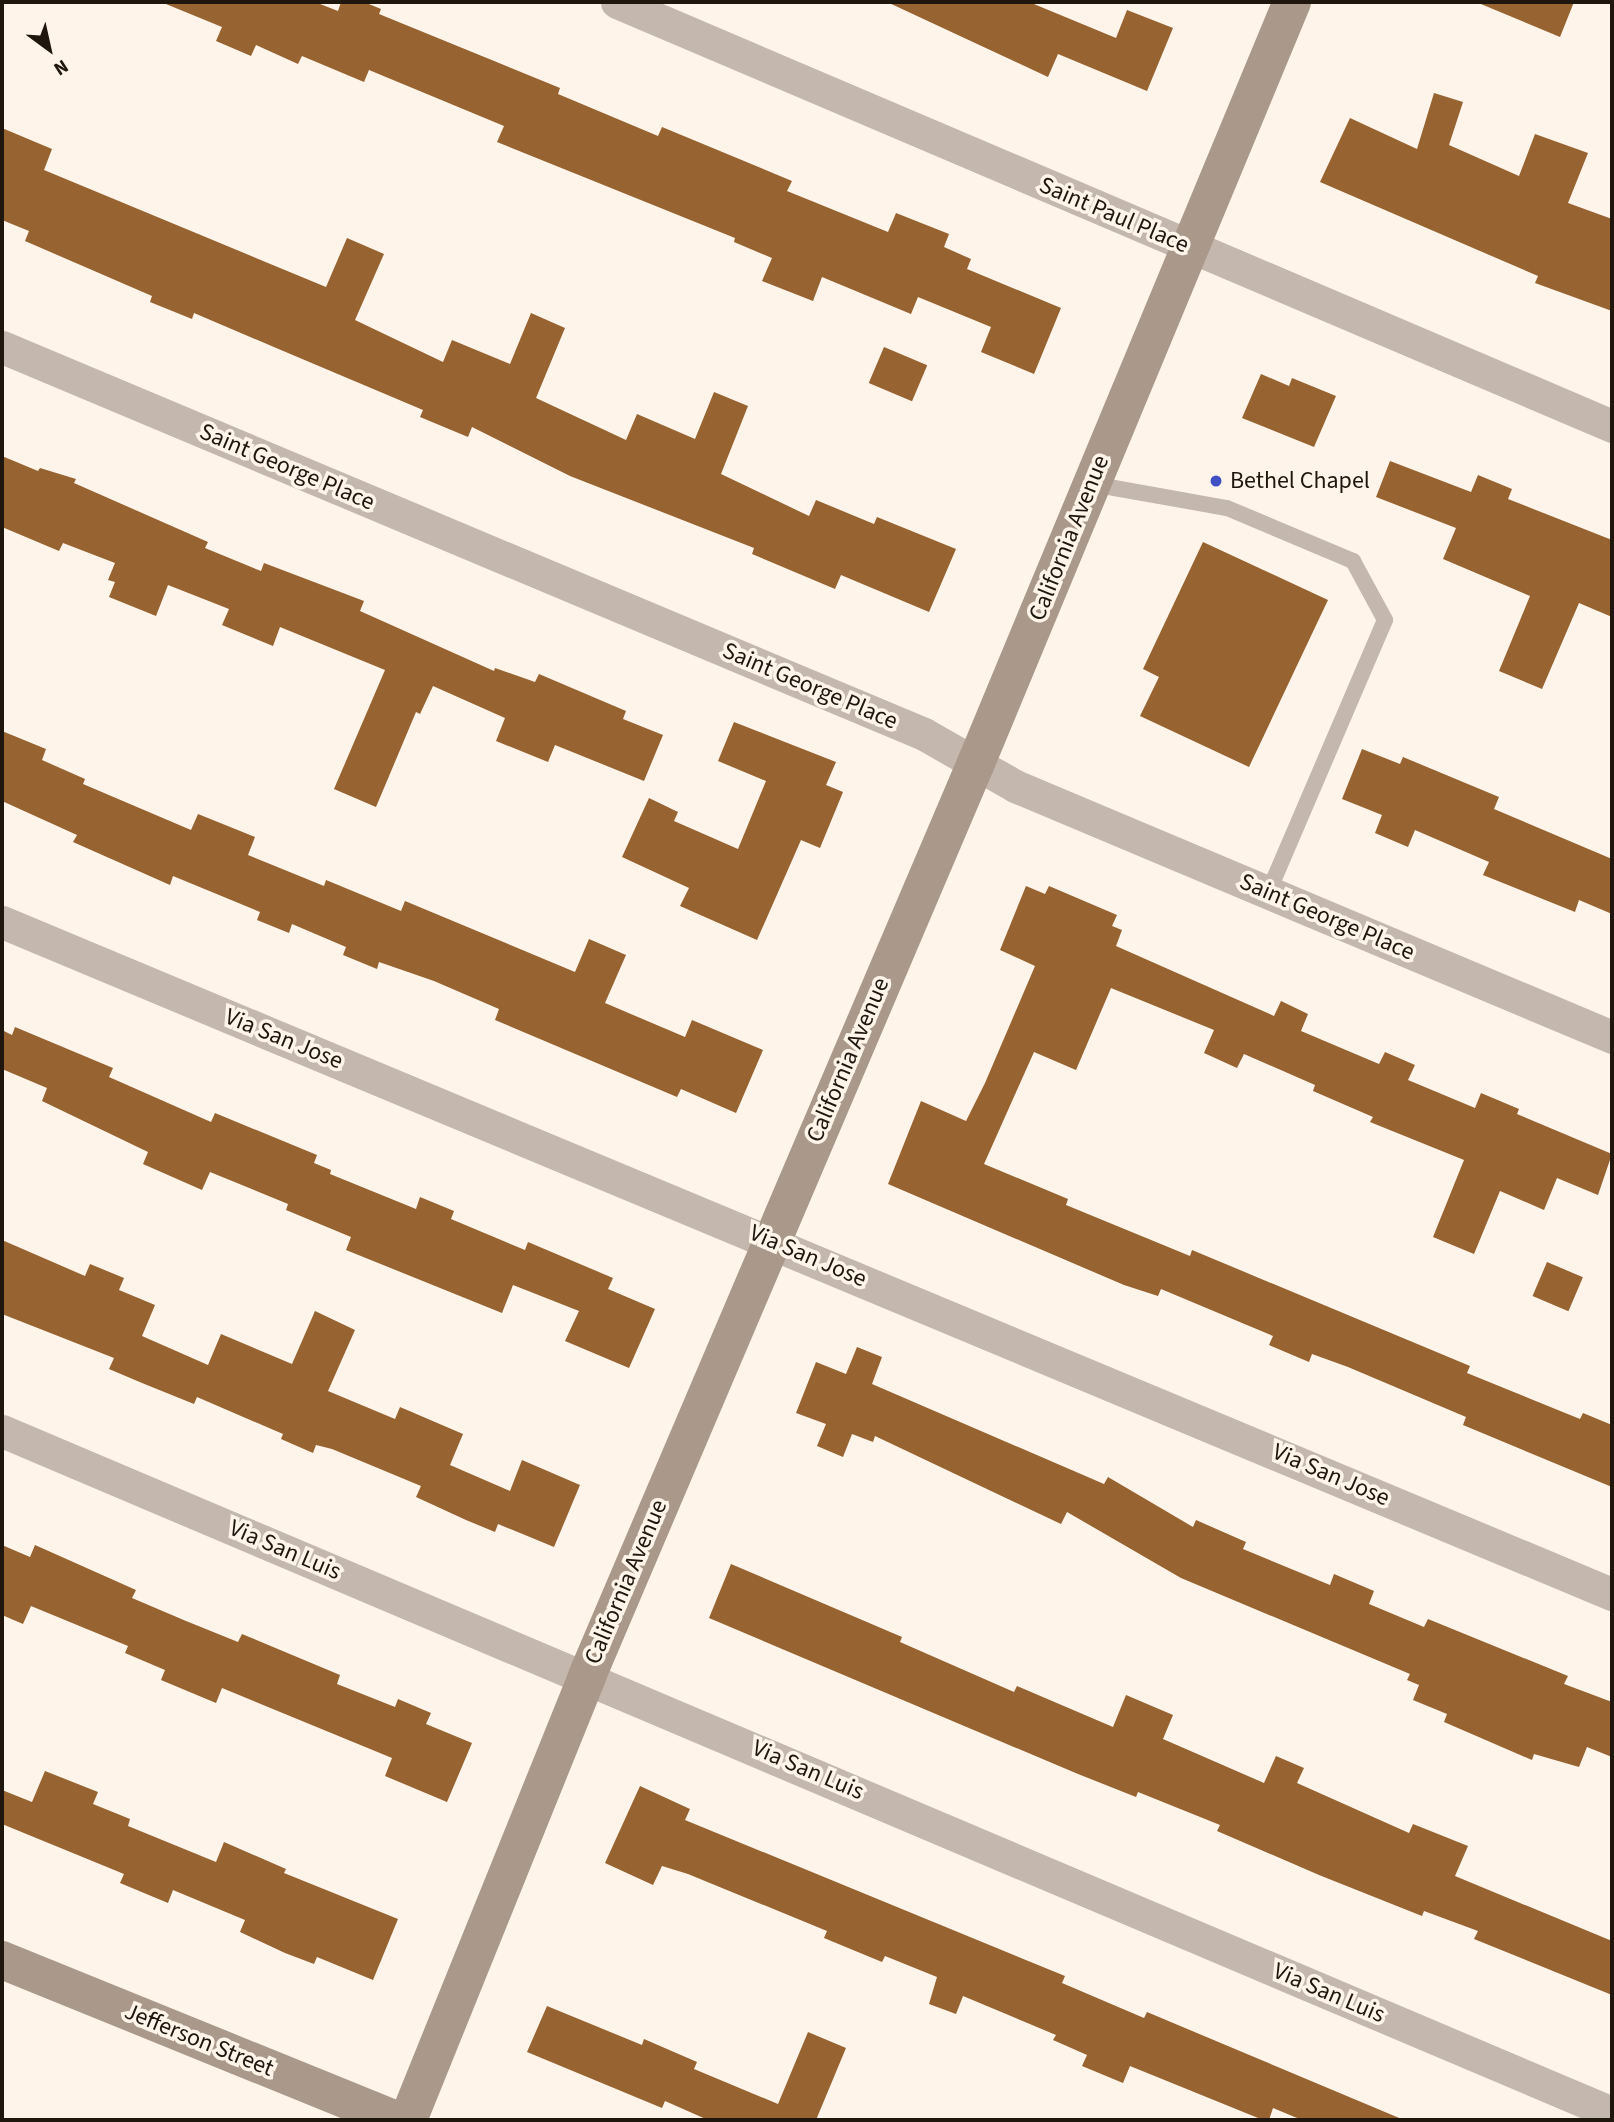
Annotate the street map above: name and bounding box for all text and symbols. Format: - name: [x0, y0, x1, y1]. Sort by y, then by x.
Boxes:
- north arrow: [14, 14, 84, 84]
- text: N: [48, 52, 73, 82]
- street label: Saint Paul Place: [1035, 171, 1193, 259]
- street label: Saint George Place: [195, 417, 379, 517]
- street label: California Avenue: [1023, 451, 1115, 625]
- place label: Bethel Chapel: [1230, 467, 1370, 495]
- marker: Bethel Chapel: [1208, 473, 1224, 489]
- street label: Saint George Place: [718, 636, 902, 736]
- street label: Saint George Place: [1235, 867, 1419, 967]
- street label: California Avenue: [800, 973, 896, 1147]
- street label: Via San Jose: [221, 1002, 347, 1076]
- street label: Via San Jose: [745, 1218, 871, 1294]
- street label: Via San Jose: [1268, 1437, 1394, 1513]
- street label: California Avenue: [578, 1495, 674, 1669]
- street label: Via San Luis: [225, 1514, 345, 1586]
- street label: Via San Luis: [748, 1734, 868, 1806]
- street label: Via San Luis: [1269, 1957, 1389, 2029]
- street label: Jefferson Street: [120, 1997, 278, 2083]

